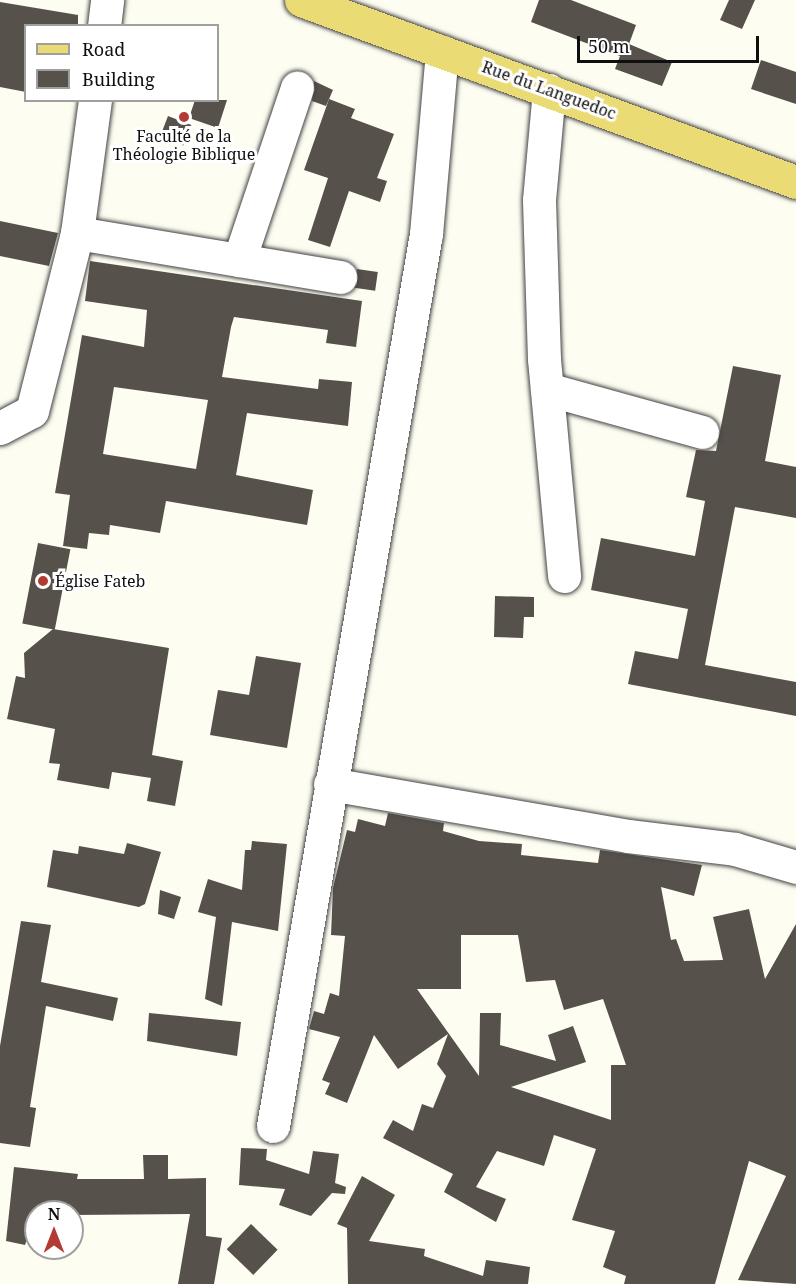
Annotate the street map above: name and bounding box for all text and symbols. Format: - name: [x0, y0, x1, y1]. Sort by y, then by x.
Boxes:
- legend: [24, 24, 219, 102]
- scale bar: [580, 24, 762, 62]
- text: 50 m: [588, 34, 630, 58]
- text: Road: [82, 37, 125, 61]
- street label: Rue du Languedoc: [479, 57, 619, 123]
- text: Building: [82, 67, 155, 91]
- marker: Faculté de la Théologie Biblique: [177, 110, 191, 124]
- place label: Faculté de la Théologie Biblique: [113, 126, 255, 164]
- place label: Église Fateb: [55, 571, 145, 591]
- marker: Église Fateb: [36, 574, 50, 588]
- north arrow: [24, 1200, 84, 1260]
- text: N: [48, 1203, 60, 1225]

